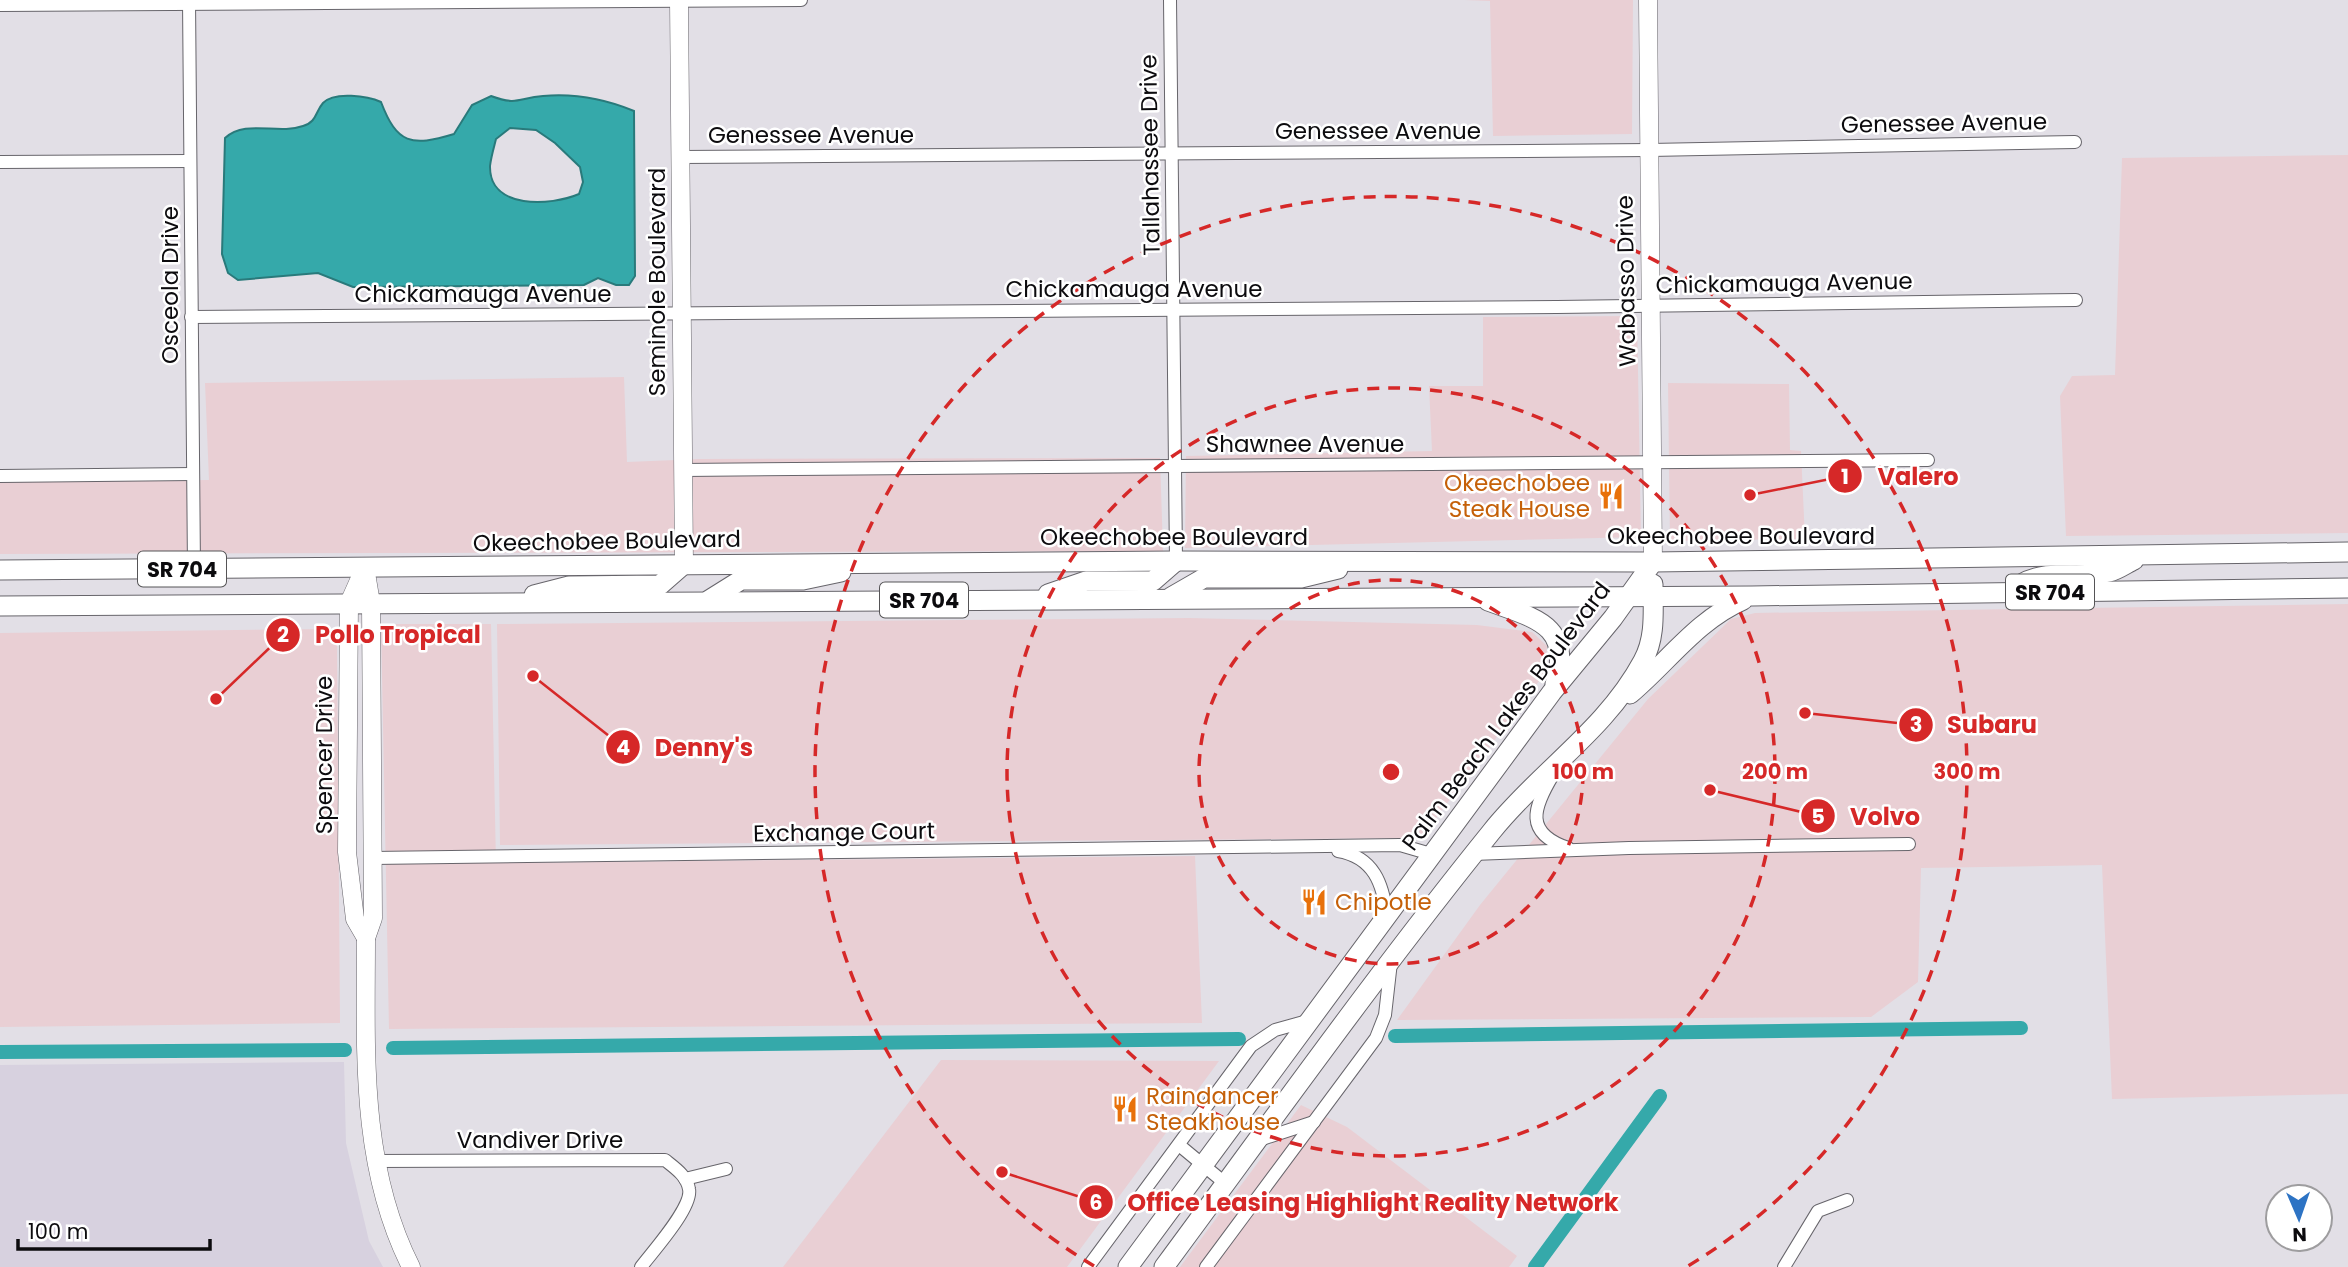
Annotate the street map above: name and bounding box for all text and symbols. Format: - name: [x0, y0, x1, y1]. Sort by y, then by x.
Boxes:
- street label: Tallahassee Drive: [1132, 54, 1168, 256]
- street label: Genessee Avenue: [1841, 105, 2047, 141]
- street label: Genessee Avenue: [1275, 115, 1481, 147]
- street label: Genessee Avenue: [708, 119, 914, 151]
- street label: Seminole Boulevard: [641, 168, 673, 396]
- street label: Wabasso Drive: [1609, 195, 1643, 367]
- street label: Osceola Drive: [154, 206, 186, 364]
- street label: Chickamauga Avenue: [1655, 265, 1913, 301]
- street label: Chickamauga Avenue: [1005, 273, 1263, 305]
- street label: Chickamauga Avenue: [354, 278, 612, 310]
- street label: Shawnee Avenue: [1206, 428, 1404, 460]
- callout: Valero: [1828, 454, 1972, 499]
- text: Valero: [1877, 460, 1959, 493]
- text: 1: [1841, 462, 1849, 491]
- place label: Okeechobee Steak House: [1444, 467, 1590, 525]
- restaurant icon: Okeechobee Steak House: [1596, 481, 1626, 511]
- street label: Okeechobee Boulevard: [1607, 520, 1875, 552]
- street label: Okeechobee Boulevard: [1040, 521, 1308, 553]
- street label: Okeechobee Boulevard: [473, 523, 741, 559]
- road number: SR 704: [138, 552, 226, 586]
- road number: SR 704: [2006, 574, 2094, 610]
- street label: Palm Beach Lakes Boulevard: [1394, 575, 1618, 857]
- road number: SR 704: [880, 582, 968, 618]
- callout: Pollo Tropical: [266, 613, 494, 658]
- text: Pollo Tropical: [315, 618, 481, 651]
- text: 2: [277, 620, 289, 649]
- street label: Spencer Drive: [308, 676, 340, 834]
- callout: Subaru: [1898, 702, 2051, 747]
- text: Subaru: [1947, 708, 2037, 741]
- text: 3: [1910, 710, 1922, 739]
- callout: Denny's: [606, 725, 767, 770]
- text: Denny's: [655, 731, 753, 764]
- text: 4: [616, 733, 630, 762]
- text: 100 m: [1552, 757, 1614, 786]
- text: 200 m: [1742, 757, 1808, 786]
- text: 300 m: [1934, 757, 2000, 786]
- centre of rings: [1379, 760, 1403, 784]
- callout: Volvo: [1801, 794, 1934, 839]
- text: Volvo: [1850, 800, 1920, 833]
- text: 5: [1811, 802, 1825, 831]
- street label: Exchange Court: [753, 814, 935, 850]
- place label: Chipotle: [1335, 886, 1432, 918]
- restaurant icon: Chipotle: [1299, 887, 1329, 917]
- place label: Raindancer Steakhouse: [1146, 1080, 1280, 1138]
- restaurant icon: Raindancer Steakhouse: [1110, 1094, 1140, 1124]
- street label: Vandiver Drive: [457, 1124, 623, 1156]
- callout: Office Leasing Highlight Reality Network: [1078, 1180, 1633, 1225]
- north arrow: [2264, 1183, 2334, 1253]
- text: Office Leasing Highlight Reality Network: [1127, 1186, 1619, 1219]
- text: 6: [1089, 1188, 1103, 1217]
- scale bar: [18, 1208, 210, 1252]
- text: 100 m: [28, 1217, 88, 1246]
- text: N: [2292, 1221, 2307, 1248]

